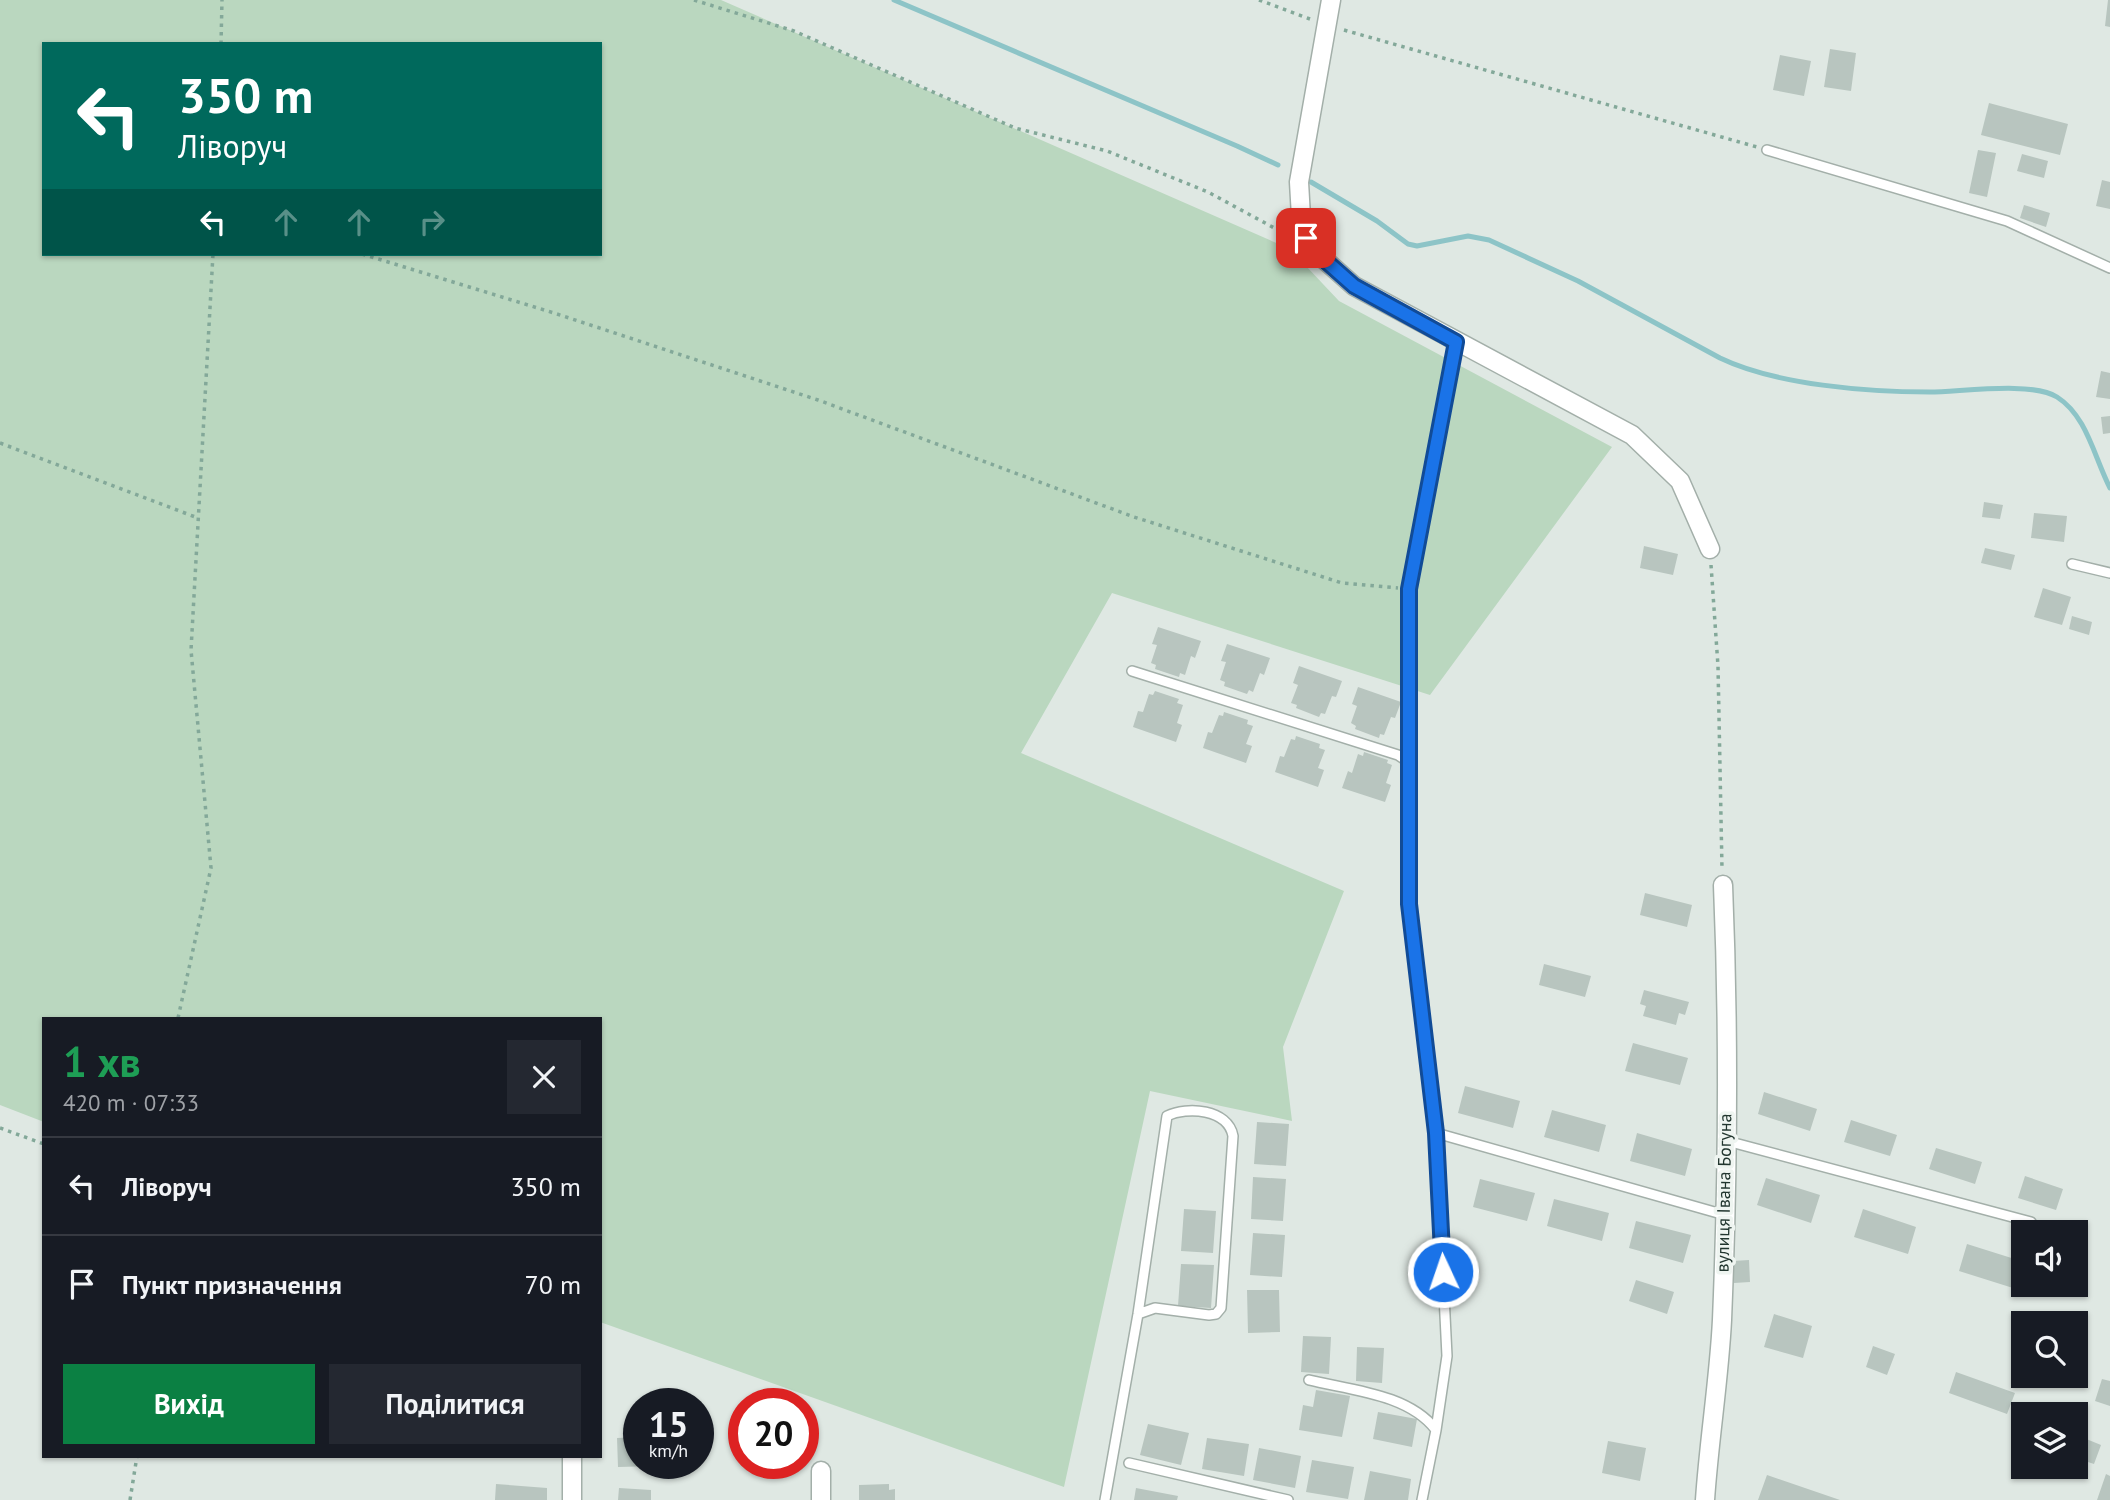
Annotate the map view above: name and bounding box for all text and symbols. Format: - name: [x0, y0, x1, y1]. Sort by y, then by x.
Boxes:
- text: 350 m: [178, 63, 313, 127]
- icon: left: [63, 70, 154, 161]
- text: Ліворуч: [178, 125, 287, 167]
- icon: left: [194, 203, 232, 241]
- icon: ahead: [267, 203, 305, 241]
- icon: ahead: [340, 203, 378, 241]
- icon: right: [413, 203, 451, 241]
- pin: [1276, 208, 1336, 268]
- icon: arrive: [1287, 219, 1325, 257]
- text: 1 хв: [63, 1034, 141, 1089]
- button: close: [507, 1040, 581, 1114]
- text: 420 m · 07:33: [63, 1088, 199, 1117]
- street label: вулиця Івана Богуна: [1711, 1113, 1736, 1273]
- icon: left: [63, 1167, 101, 1205]
- text: Ліворуч: [122, 1170, 212, 1203]
- text: 350 m: [510, 1170, 581, 1203]
- map controls: [2011, 1220, 2088, 1479]
- button: sound: [2011, 1220, 2088, 1297]
- position arrow: [1406, 1235, 1480, 1309]
- icon: arrive: [63, 1265, 101, 1303]
- text: Пункт призначення: [122, 1268, 342, 1301]
- text: 70 m: [525, 1268, 581, 1301]
- button: search: [2011, 1311, 2088, 1388]
- button: Вихід: [63, 1364, 315, 1444]
- button: Поділитися: [329, 1364, 581, 1444]
- speed limit sign: 20: [728, 1388, 819, 1479]
- text: 15: [649, 1401, 688, 1447]
- button: layers: [2011, 1402, 2088, 1479]
- text: km/h: [649, 1439, 688, 1462]

